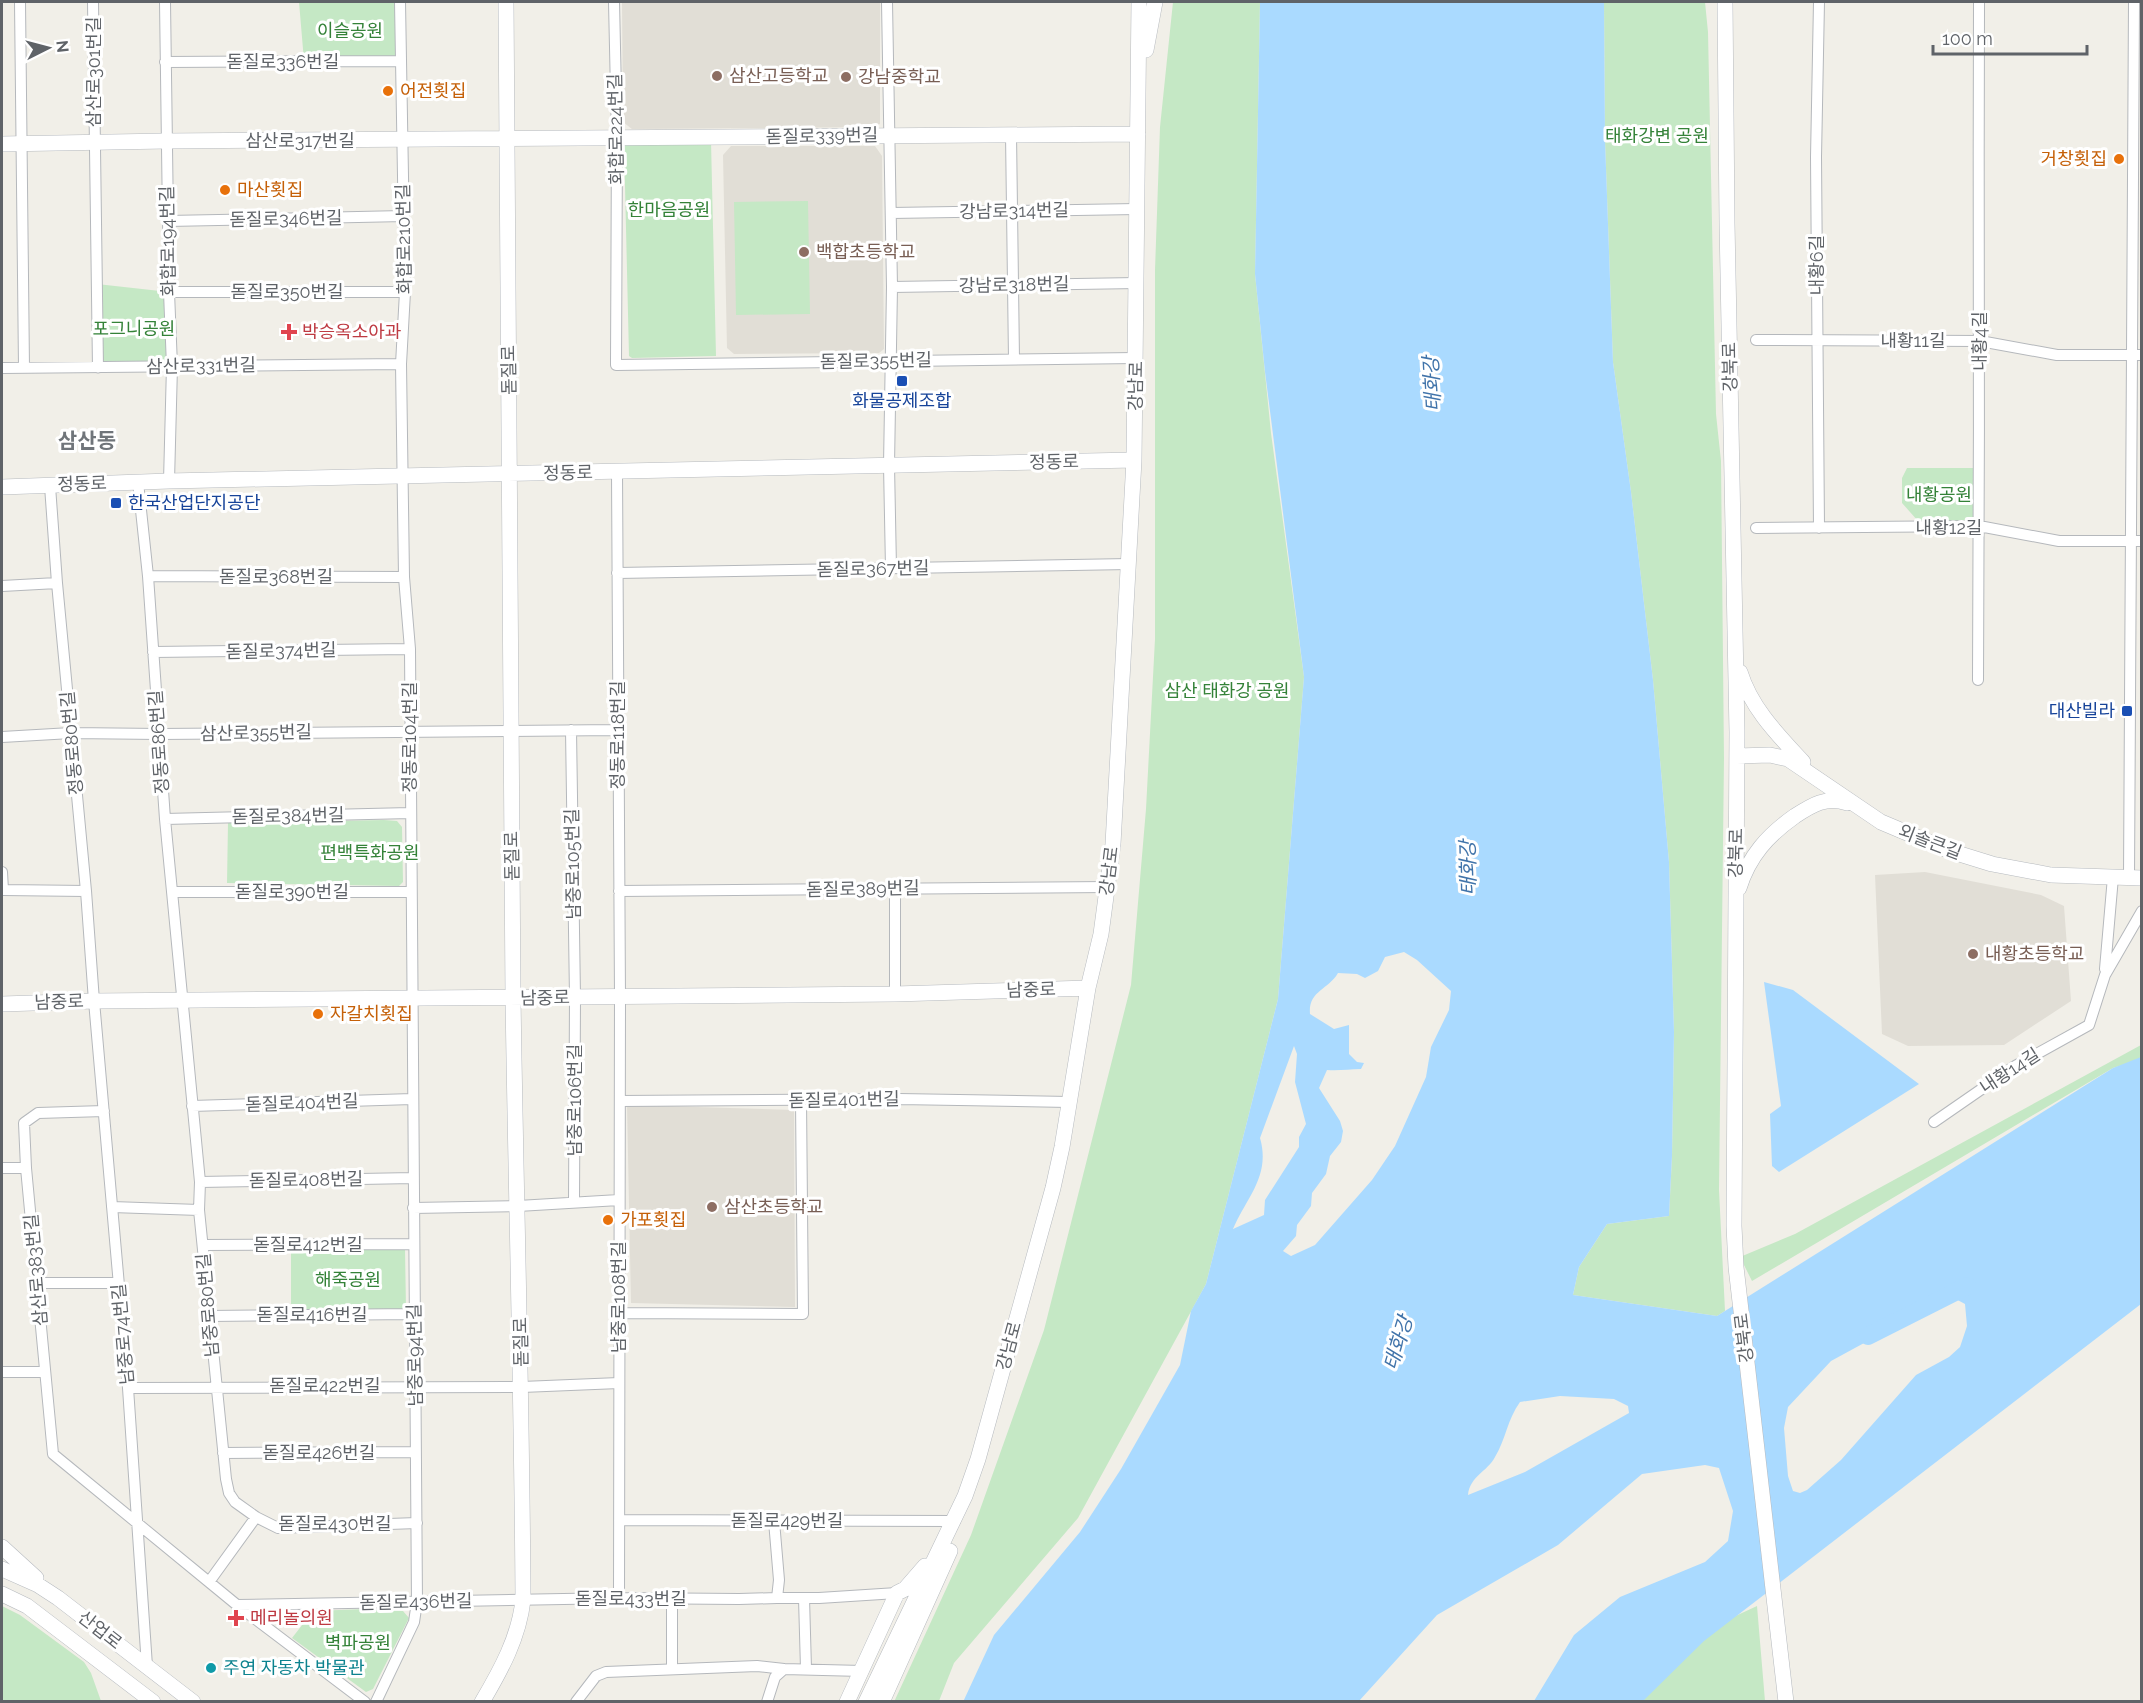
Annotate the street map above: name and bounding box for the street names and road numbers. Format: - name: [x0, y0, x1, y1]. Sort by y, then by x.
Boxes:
- street label: 삼산로301번길: [83, 16, 104, 128]
- street label: 돋질로336번길: [227, 51, 339, 72]
- street label: 화합로224번길: [604, 73, 627, 185]
- street label: 돋질로339번길: [766, 124, 878, 147]
- street label: 삼산로317번길: [245, 130, 355, 151]
- street label: 화합로210번길: [392, 183, 415, 295]
- street label: 화합로194번길: [156, 185, 179, 297]
- street label: 강남로314번길: [959, 199, 1069, 222]
- street label: 돋질로346번길: [229, 207, 343, 230]
- street label: 내황6길: [1806, 235, 1827, 295]
- street label: 강남로318번길: [958, 273, 1070, 296]
- street label: 돋질로350번길: [230, 281, 344, 302]
- street label: 내황4길: [1969, 311, 1990, 371]
- street label: 내황11길: [1880, 330, 1946, 351]
- street label: 강북로: [1719, 342, 1740, 392]
- street label: 돋질로: [498, 345, 519, 395]
- street label: 돋질로355번길: [820, 349, 932, 372]
- street label: 삼산로331번길: [146, 354, 256, 377]
- street label: 강남로: [1125, 361, 1146, 411]
- street label: 정동로: [1029, 451, 1079, 472]
- street label: 정동로: [543, 462, 593, 483]
- street label: 정동로: [57, 472, 107, 495]
- street label: 내황12길: [1916, 517, 1982, 538]
- street label: 돋질로367번길: [816, 557, 930, 580]
- street label: 돋질로368번길: [219, 566, 333, 587]
- street label: 돋질로374번길: [225, 639, 337, 662]
- street label: 정동로104번길: [399, 681, 420, 793]
- street label: 정동로118번길: [607, 681, 628, 789]
- street label: 정동로86번길: [144, 689, 173, 795]
- street label: 정동로80번길: [56, 690, 87, 796]
- street label: 삼산로355번길: [200, 721, 312, 744]
- street label: 돋질로384번길: [231, 804, 345, 827]
- street label: 남중로105번길: [561, 808, 584, 920]
- street label: 외솔큰길: [1895, 820, 1965, 863]
- street label: 강북로: [1725, 828, 1746, 878]
- street label: 돋질로: [501, 831, 522, 881]
- street label: 강남로: [1095, 845, 1122, 897]
- street label: 돋질로389번길: [806, 877, 920, 900]
- street label: 돋질로390번길: [235, 881, 349, 902]
- street label: 남중로: [1006, 978, 1056, 1001]
- street label: 남중로: [520, 987, 570, 1008]
- street label: 남중로: [34, 990, 84, 1013]
- street label: 내황14길: [1976, 1043, 2044, 1098]
- street label: 남중로106번길: [564, 1044, 585, 1156]
- street label: 돋질로401번길: [788, 1088, 900, 1111]
- street label: 돋질로404번길: [245, 1090, 359, 1115]
- street label: 돋질로408번길: [249, 1168, 363, 1191]
- street label: 삼산로383번길: [20, 1213, 51, 1327]
- street label: 돋질로412번길: [253, 1234, 363, 1255]
- street label: 남중로108번길: [608, 1241, 629, 1353]
- street label: 남중로80번길: [192, 1252, 223, 1358]
- street label: 남중로74번길: [108, 1283, 137, 1385]
- street label: 남중로94번길: [403, 1303, 426, 1407]
- street label: 돋질로416번길: [256, 1304, 368, 1325]
- street label: 강북로: [1730, 1312, 1757, 1364]
- street label: 돋질로: [510, 1317, 531, 1367]
- street label: 강남로: [992, 1319, 1025, 1373]
- street label: 돋질로422번길: [269, 1375, 381, 1396]
- street label: 돋질로426번길: [263, 1442, 375, 1463]
- street label: 돋질로429번길: [731, 1510, 843, 1531]
- street label: 돋질로430번길: [278, 1513, 392, 1534]
- street label: 돋질로433번길: [575, 1588, 687, 1609]
- street label: 돋질로436번길: [359, 1590, 473, 1613]
- street label: 산업로: [74, 1606, 126, 1653]

